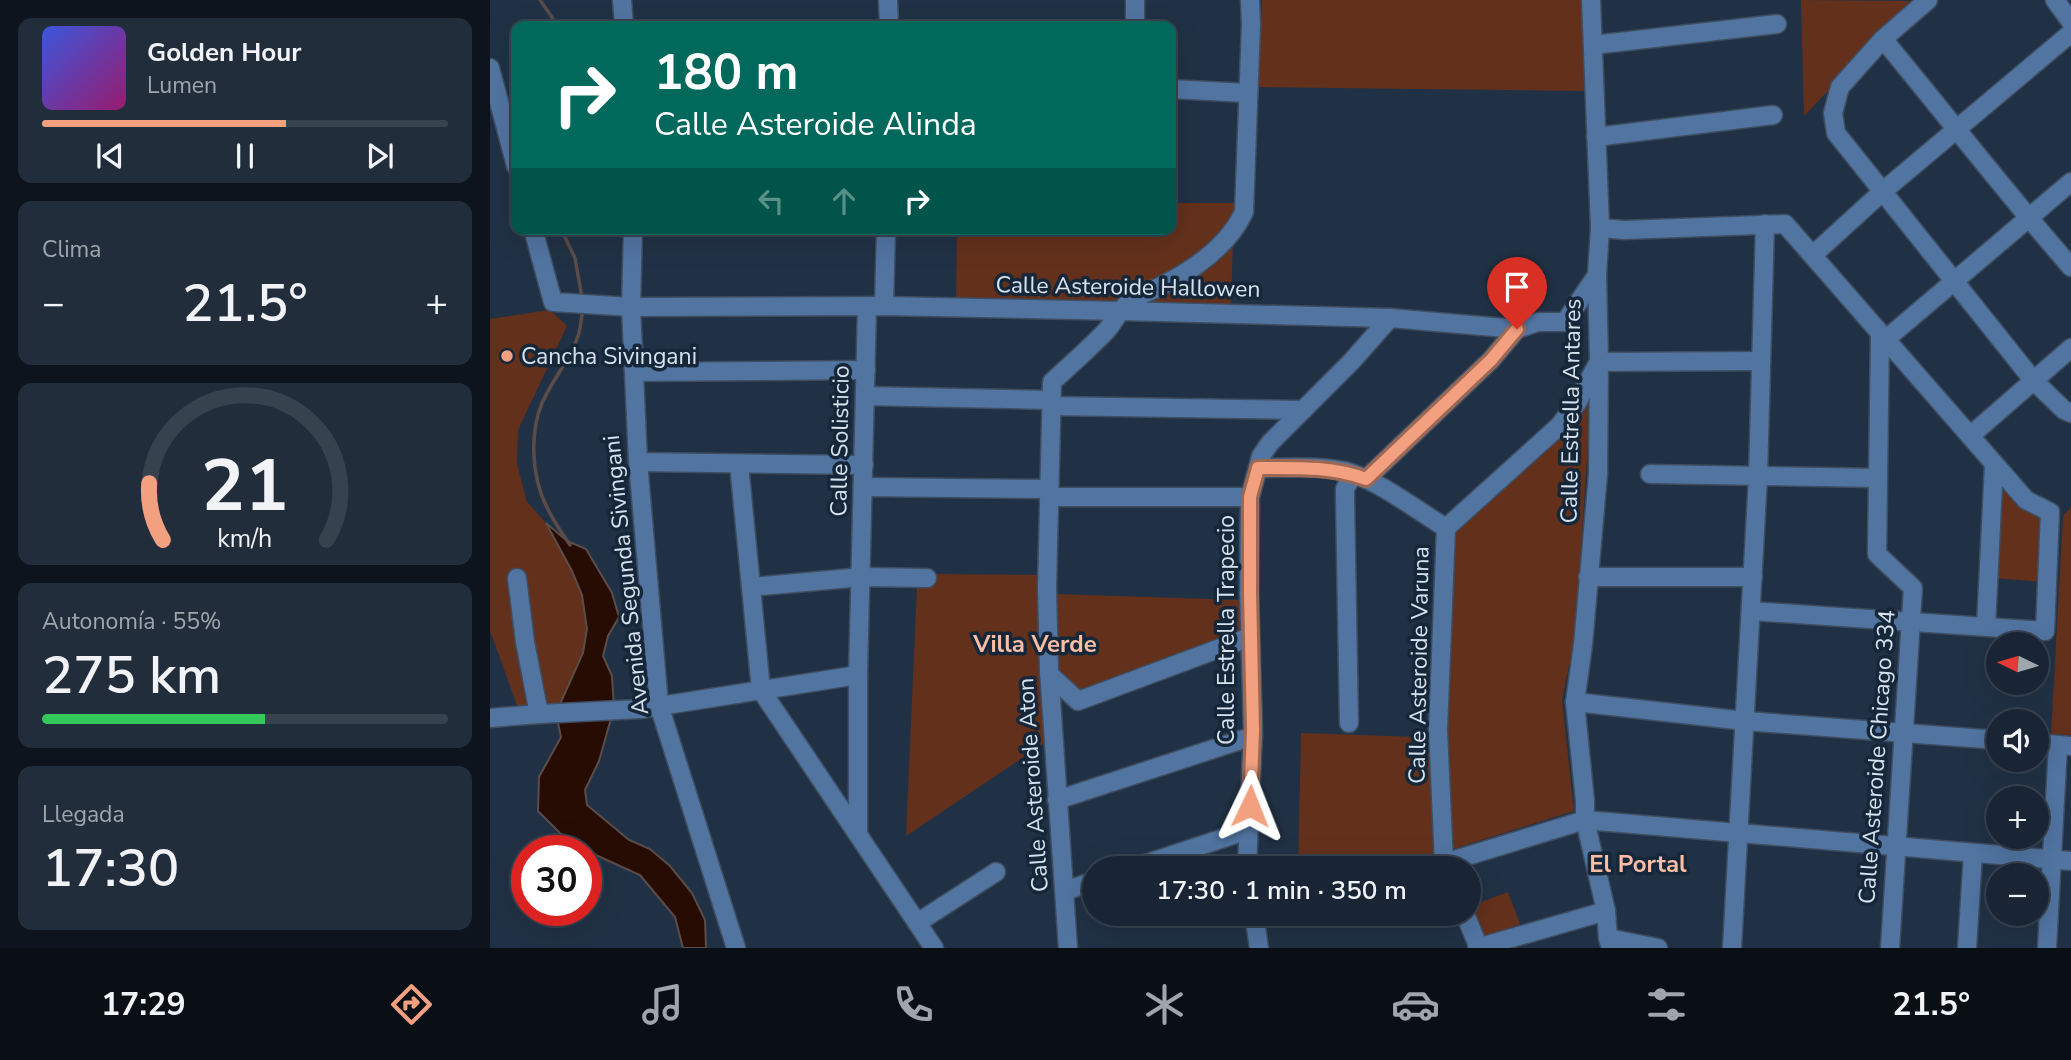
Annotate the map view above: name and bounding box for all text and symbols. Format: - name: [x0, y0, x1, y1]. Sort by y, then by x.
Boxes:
- text: Golden Hour: [147, 35, 302, 70]
- text: 180 m: [654, 39, 798, 106]
- icon: right: [539, 49, 630, 140]
- text: Lumen: [147, 70, 217, 101]
- text: Calle Asteroide Alinda: [654, 103, 977, 146]
- icon: previous: [91, 137, 129, 175]
- icon: pause: [226, 137, 264, 175]
- icon: next: [361, 137, 399, 175]
- icon: left: [752, 182, 790, 220]
- icon: ahead: [825, 182, 863, 220]
- icon: right: [898, 182, 936, 220]
- text: Clima: [42, 234, 102, 265]
- pin: [1487, 257, 1547, 329]
- text: 21.5°: [182, 268, 308, 339]
- icon: arrive: [1498, 268, 1536, 306]
- street label: Calle Asteroide Hallowen: [995, 269, 1261, 305]
- text: −: [42, 278, 65, 329]
- text: +: [425, 278, 448, 329]
- street label: Calle Estrella Antares: [1554, 298, 1588, 524]
- place label: Cancha Sivingani: [521, 341, 697, 372]
- marker: Cancha Sivingani: [499, 348, 515, 364]
- street label: Calle Solisticio: [823, 365, 857, 517]
- street label: Avenida Segunda Sivingani: [596, 434, 656, 716]
- text: 21: [201, 436, 289, 536]
- street label: Calle Estrella Trapecio: [1211, 515, 1242, 745]
- text: km/h: [217, 522, 273, 556]
- street label: Calle Asteroide Varuna: [1401, 546, 1437, 784]
- text: Autonomía · 55%: [42, 606, 222, 637]
- street label: Calle Asteroide Chicago 334: [1851, 609, 1903, 905]
- district label: Villa Verde: [972, 628, 1097, 660]
- north arrow: [1986, 632, 2049, 695]
- map controls: [1986, 632, 2049, 926]
- text: 275 km: [42, 640, 221, 711]
- street label: Calle Asteroide Aton: [1010, 677, 1056, 893]
- button: sound: [1986, 709, 2049, 772]
- position arrow: [1213, 769, 1287, 843]
- button: +: [1986, 786, 2049, 849]
- text: Llegada: [42, 799, 125, 830]
- text: 17:30: [42, 833, 179, 904]
- speed limit sign: 30: [511, 835, 602, 926]
- district label: El Portal: [1589, 848, 1687, 880]
- button: −: [1986, 863, 2049, 926]
- text: 17:30 · 1 min · 350 m: [1156, 873, 1407, 908]
- icon: directions: [387, 980, 436, 1029]
- icon: music: [638, 980, 687, 1029]
- icon: phone: [889, 980, 938, 1029]
- icon: climate: [1140, 980, 1189, 1029]
- icon: car: [1391, 980, 1440, 1029]
- icon: filters: [1642, 980, 1691, 1029]
- text: 17:29: [101, 983, 186, 1026]
- text: 21.5°: [1892, 983, 1970, 1026]

